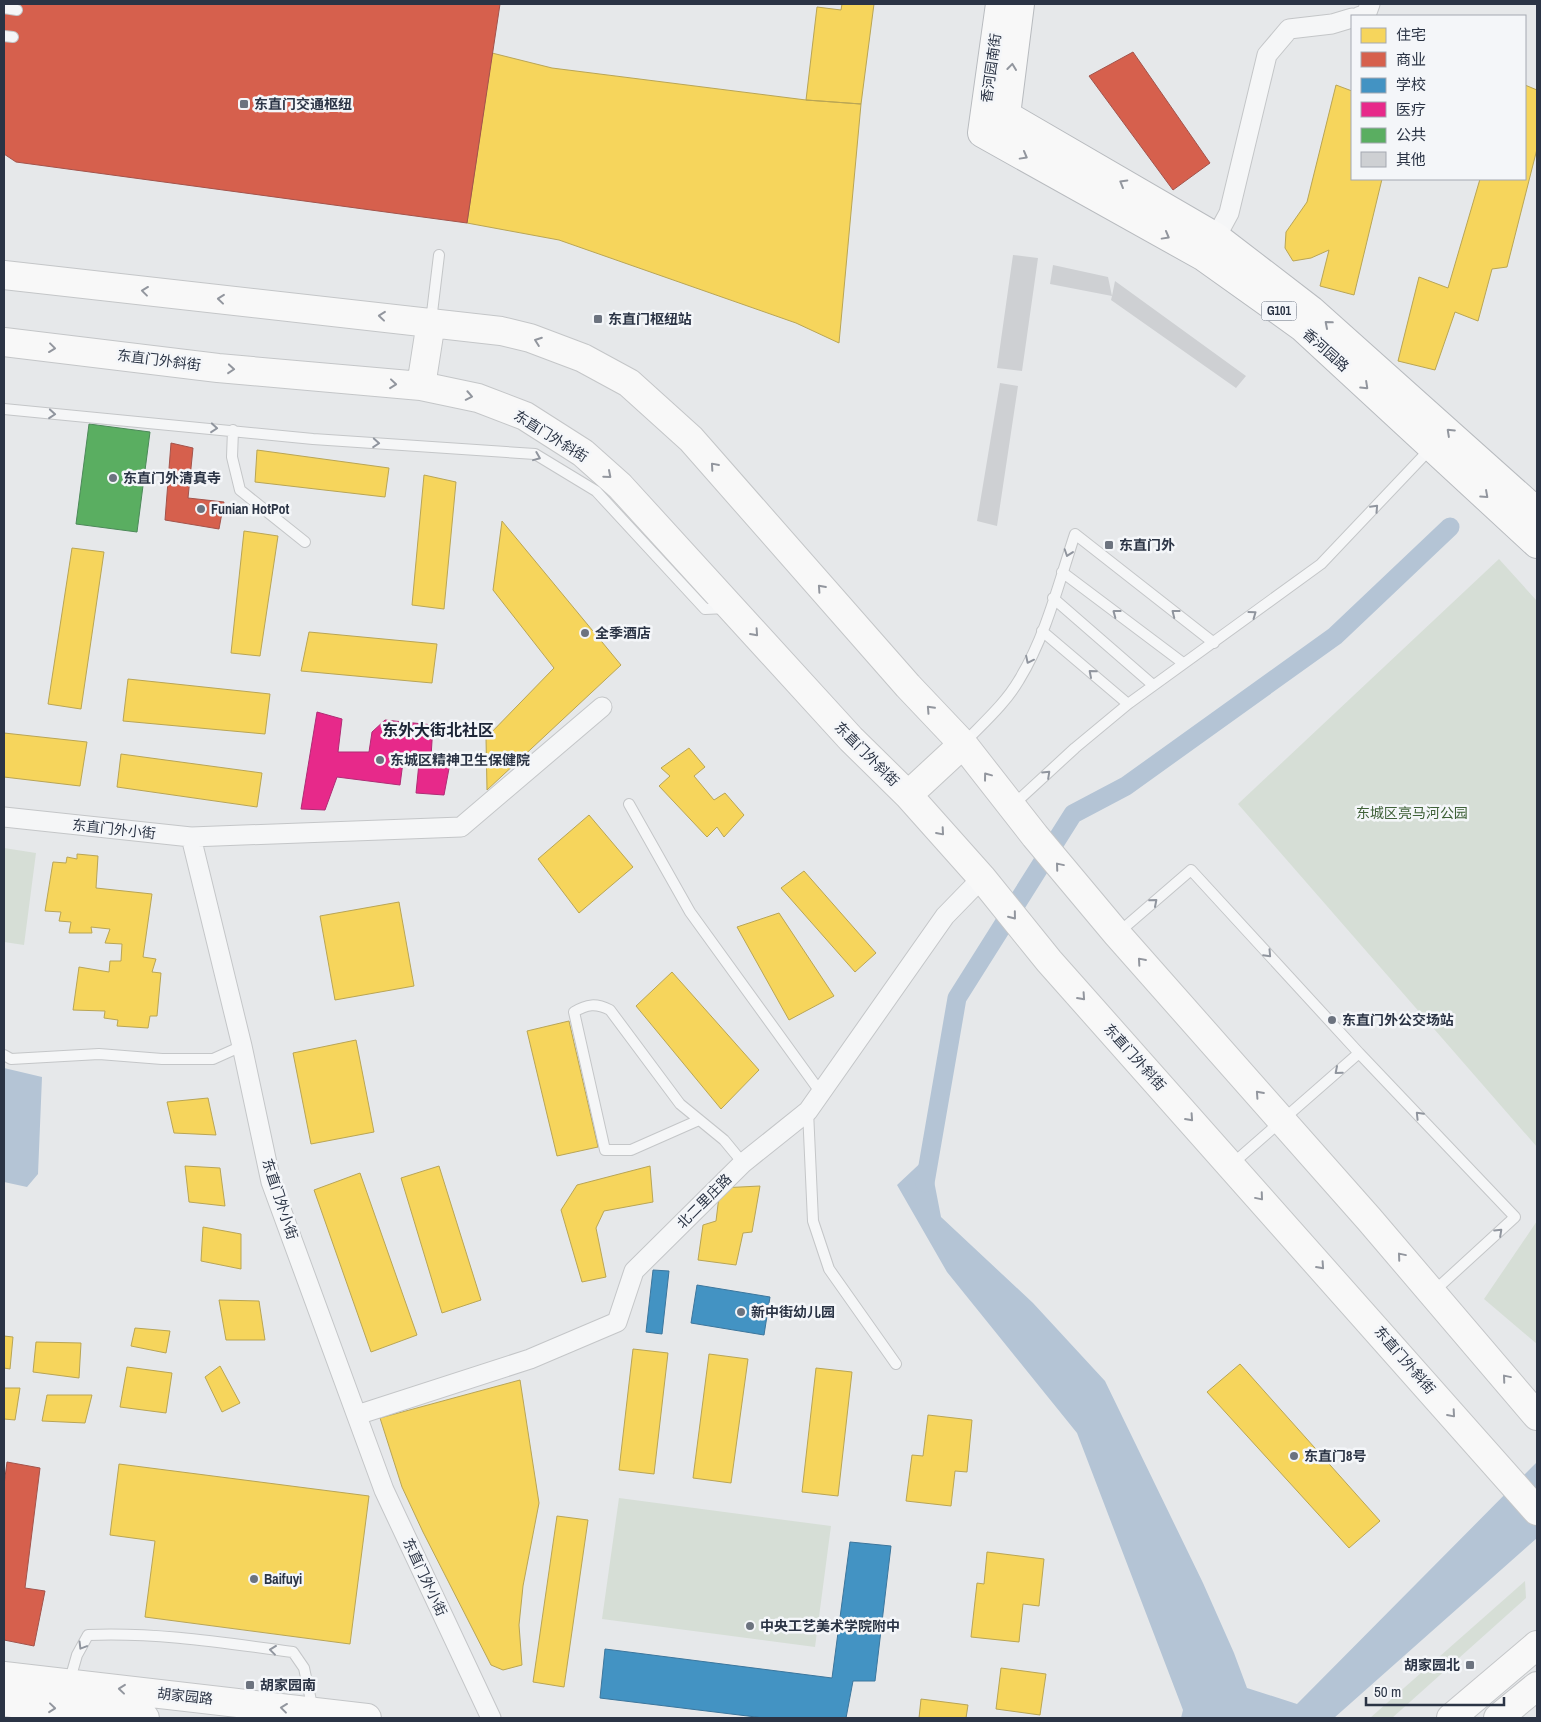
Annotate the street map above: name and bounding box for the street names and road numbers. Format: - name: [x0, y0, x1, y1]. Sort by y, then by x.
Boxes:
- street label: 香河园南街: [977, 32, 1005, 104]
- road number: G101: [1262, 302, 1296, 321]
- street label: 香河园路: [1299, 325, 1353, 375]
- street label: 东直门外斜街: [116, 346, 202, 374]
- street label: 东直门外斜街: [511, 406, 591, 466]
- street label: 东直门外斜街: [831, 718, 903, 790]
- street label: 东直门外小街: [71, 816, 157, 842]
- street label: 东直门外斜街: [1100, 1020, 1170, 1094]
- street label: 东直门外小街: [258, 1156, 302, 1242]
- street label: 北二里庄路: [673, 1170, 735, 1232]
- street label: 东直门外斜街: [1371, 1322, 1439, 1398]
- street label: 东直门外小街: [399, 1535, 451, 1619]
- street label: 胡家园路: [156, 1684, 214, 1708]

